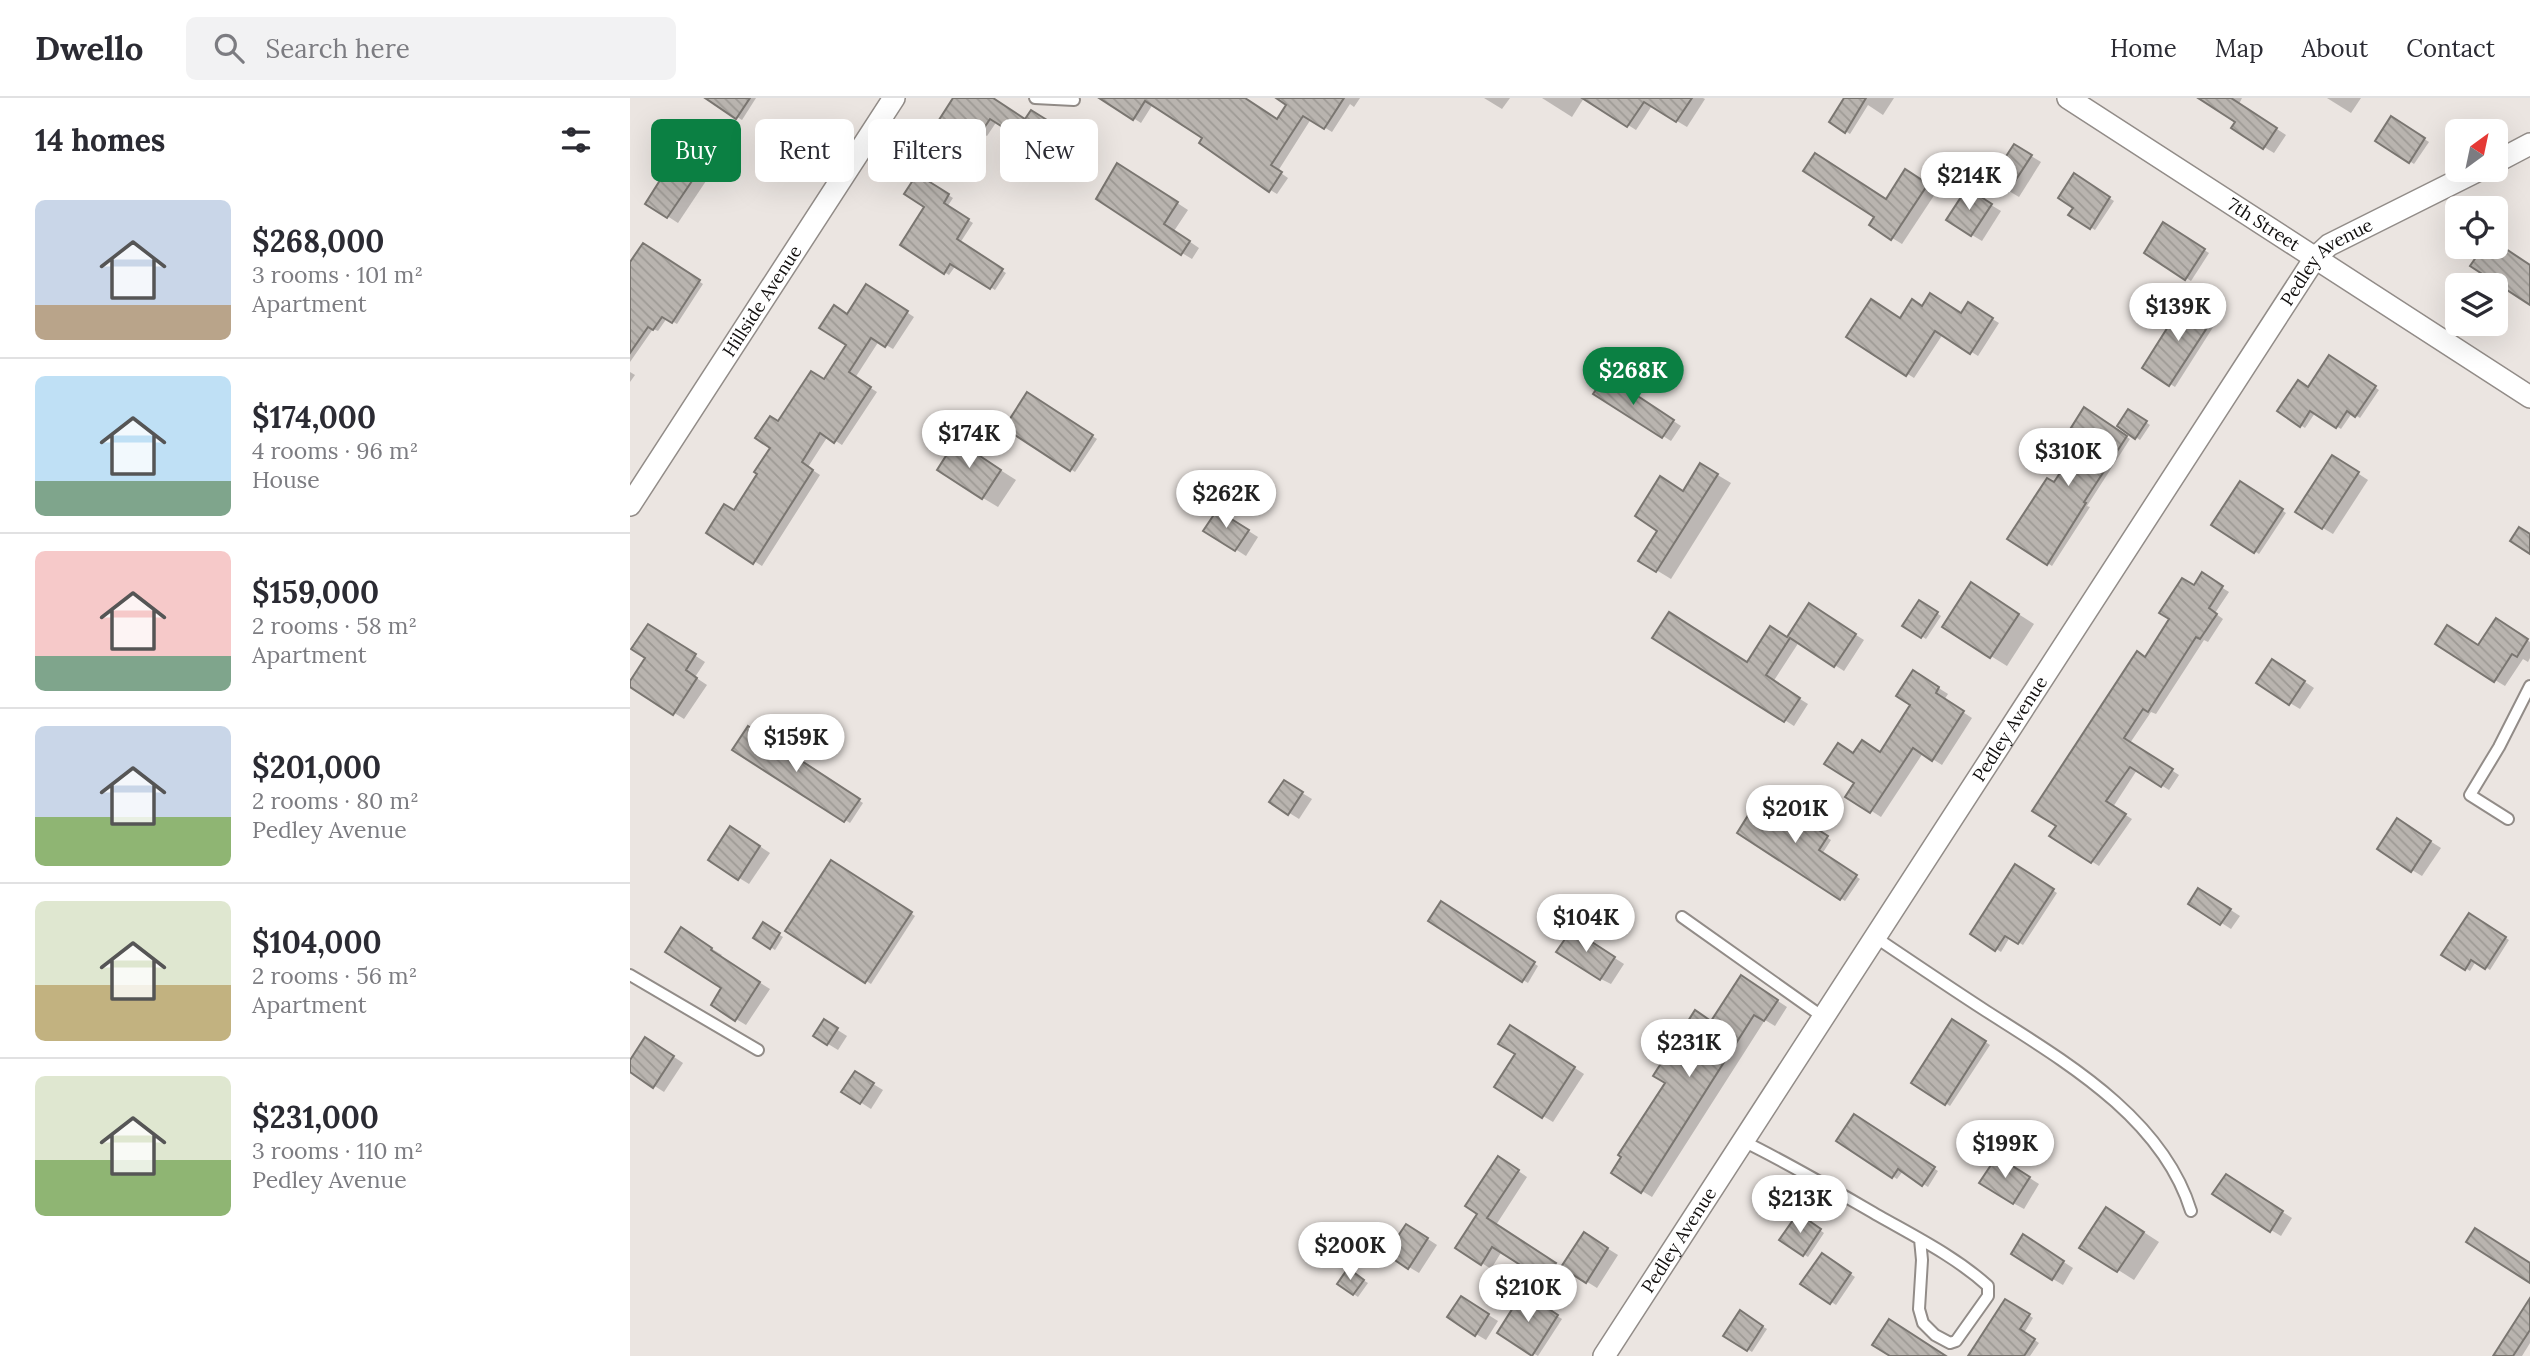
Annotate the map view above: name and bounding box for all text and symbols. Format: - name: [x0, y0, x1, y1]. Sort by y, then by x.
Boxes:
- search box: [186, 17, 676, 80]
- text: Dwello: [35, 27, 144, 69]
- icon: search: [210, 29, 248, 67]
- text: Search here: [266, 32, 410, 65]
- text: Home: [2110, 33, 2177, 64]
- text: Map: [2215, 33, 2264, 64]
- text: About: [2302, 33, 2368, 64]
- text: Contact: [2406, 33, 2495, 64]
- chip: Buy: [651, 119, 741, 182]
- chip: Rent: [755, 119, 854, 182]
- chip: Filters: [868, 119, 986, 182]
- chip: New: [1000, 119, 1098, 182]
- north arrow: [2445, 119, 2508, 182]
- map controls: [2445, 119, 2508, 336]
- text: 14 homes: [35, 121, 165, 159]
- icon: filters: [557, 121, 595, 159]
- pin: $214K: [1920, 152, 2018, 212]
- text: $214K: [1937, 160, 2001, 189]
- street label: 7th Street: [2223, 192, 2305, 256]
- button: locate: [2445, 196, 2508, 259]
- street label: Pedley Avenue: [2275, 213, 2376, 310]
- text: $268,000: [252, 222, 384, 260]
- icon: home: [91, 228, 175, 312]
- street label: Hillside Avenue: [717, 240, 807, 361]
- text: 3 rooms · 101 m²: [252, 260, 423, 289]
- button: layers: [2445, 273, 2508, 336]
- pin: $139K: [2129, 284, 2227, 343]
- text: Apartment: [252, 289, 367, 318]
- text: $139K: [2145, 291, 2211, 320]
- pin: $268K: [1584, 348, 1682, 407]
- text: $268K: [1599, 355, 1667, 384]
- text: $174,000: [252, 398, 376, 436]
- icon: home: [91, 404, 175, 488]
- pin: $174K: [920, 410, 1018, 470]
- text: $174K: [938, 418, 1000, 447]
- pin: $310K: [2019, 428, 2117, 488]
- text: 4 rooms · 96 m²: [252, 436, 418, 465]
- text: $310K: [2035, 436, 2101, 465]
- text: House: [252, 465, 320, 494]
- pin: $262K: [1177, 470, 1275, 530]
- text: $262K: [1192, 478, 1260, 507]
- text: $159,000: [252, 573, 379, 611]
- icon: home: [91, 579, 175, 663]
- text: 2 rooms · 58 m²: [252, 611, 417, 640]
- text: Apartment: [252, 640, 367, 669]
- street label: Pedley Avenue: [1967, 671, 2052, 786]
- pin: $159K: [747, 714, 845, 774]
- text: $159K: [764, 722, 828, 751]
- text: $201,000: [252, 748, 381, 786]
- icon: home: [91, 754, 175, 838]
- text: 2 rooms · 80 m²: [252, 786, 419, 815]
- pin: $201K: [1746, 786, 1844, 845]
- text: $201K: [1762, 793, 1828, 822]
- text: Pedley Avenue: [252, 815, 407, 844]
- pin: $104K: [1537, 894, 1635, 954]
- text: $104K: [1553, 902, 1619, 931]
- text: $104,000: [252, 923, 382, 961]
- icon: home: [91, 929, 175, 1013]
- text: 2 rooms · 56 m²: [252, 961, 417, 990]
- text: Apartment: [252, 990, 367, 1019]
- pin: $231K: [1640, 1020, 1738, 1079]
- text: $231K: [1657, 1027, 1721, 1056]
- text: $231,000: [252, 1098, 379, 1136]
- icon: home: [91, 1104, 175, 1188]
- pin: $199K: [1956, 1121, 2054, 1180]
- text: $199K: [1972, 1128, 2038, 1157]
- text: 3 rooms · 110 m²: [252, 1136, 423, 1165]
- text: Pedley Avenue: [252, 1165, 407, 1194]
- pin: $213K: [1751, 1176, 1849, 1235]
- street label: Pedley Avenue: [1636, 1183, 1721, 1297]
- text: $213K: [1768, 1183, 1832, 1212]
- pin: $200K: [1301, 1222, 1399, 1282]
- text: $200K: [1314, 1230, 1386, 1259]
- pin: $210K: [1479, 1264, 1577, 1324]
- text: $210K: [1495, 1272, 1561, 1301]

